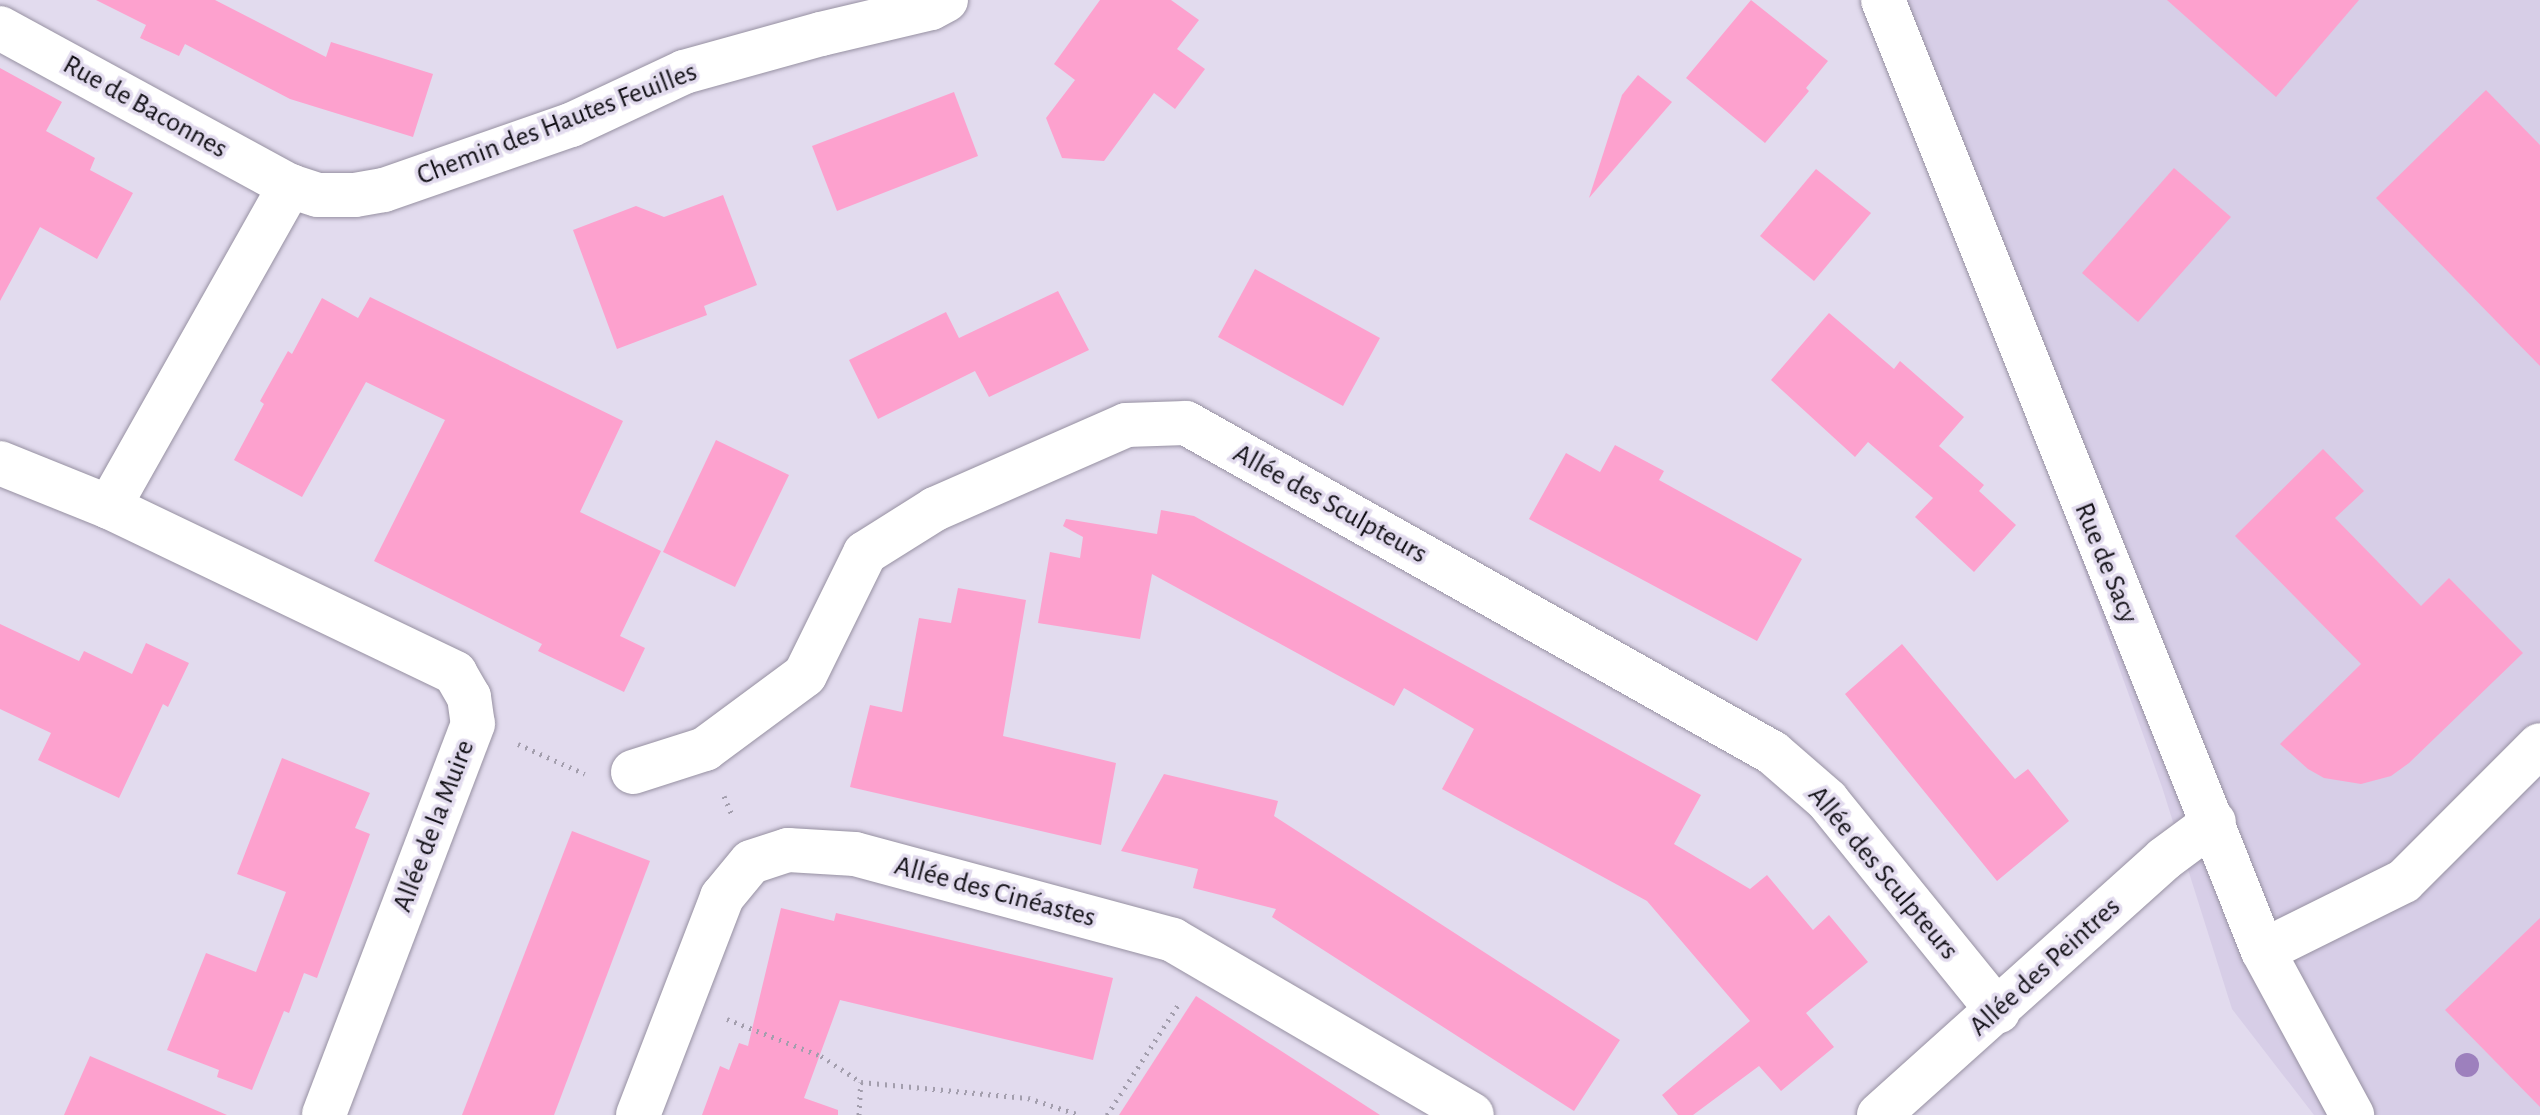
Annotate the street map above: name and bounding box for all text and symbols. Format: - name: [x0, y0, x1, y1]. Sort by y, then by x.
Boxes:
- street label: Rue de Baconnes: [57, 48, 233, 166]
- street label: Chemin des Hautes Feuilles: [412, 55, 702, 193]
- street label: Allée des Sculpteurs: [1227, 437, 1433, 571]
- street label: Rue de Sacy: [2067, 498, 2145, 628]
- street label: Allée de la Muire: [386, 735, 482, 917]
- street label: Allée des Sculpteurs: [1801, 779, 1965, 967]
- street label: Allée des Cinéastes: [891, 849, 1099, 935]
- street label: Allée des Peintres: [1963, 890, 2127, 1044]

